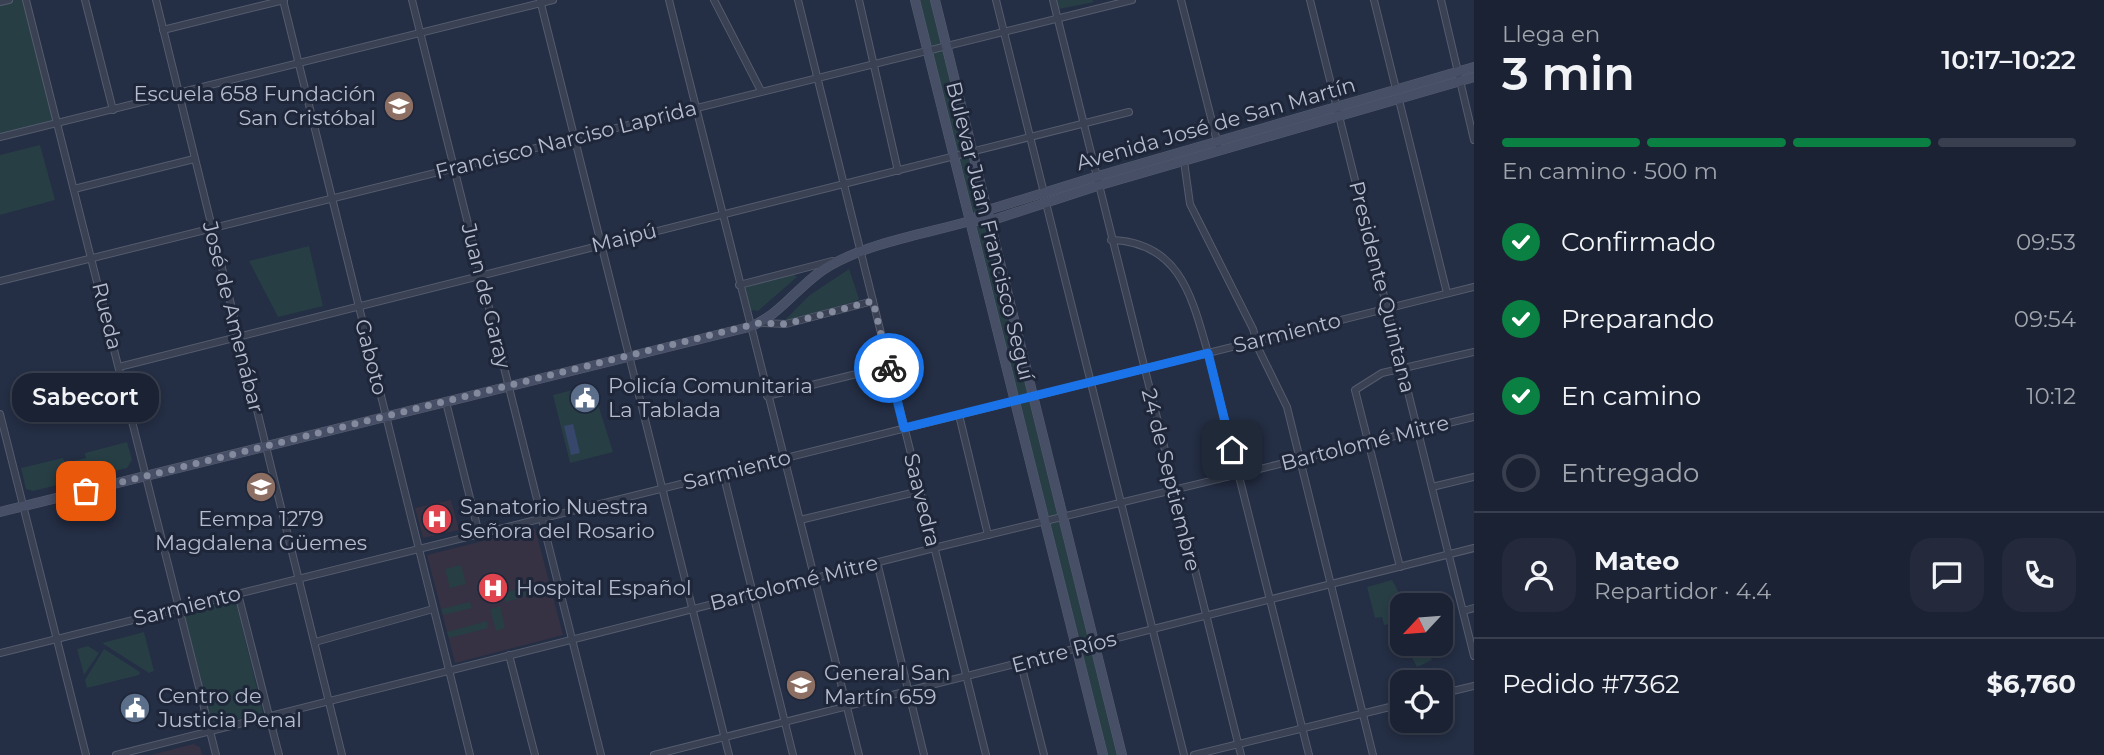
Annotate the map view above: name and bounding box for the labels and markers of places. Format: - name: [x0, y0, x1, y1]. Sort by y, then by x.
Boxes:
- place label: Escuela 658 Fundación San Cristóbal: [134, 81, 376, 130]
- school or university icon: Escuela 658 Fundación San Cristóbal: [382, 89, 416, 123]
- callout: Sabecort: [13, 372, 160, 421]
- place label: Policía Comunitaria La Tablada: [608, 373, 813, 422]
- public building icon: Policía Comunitaria La Tablada: [568, 381, 602, 415]
- pin: [1202, 420, 1262, 480]
- pin: [56, 461, 116, 521]
- school or university icon: Eempa 1279 Magdalena Güemes: [244, 470, 278, 504]
- place label: Sanatorio Nuestra Señora del Rosario: [460, 494, 655, 543]
- hospital icon: Sanatorio Nuestra Señora del Rosario: [420, 502, 454, 536]
- place label: Eempa 1279 Magdalena Güemes: [155, 506, 367, 555]
- hospital icon: Hospital Español: [476, 571, 510, 605]
- place label: Hospital Español: [516, 575, 692, 600]
- place label: General San Martín 659: [824, 660, 950, 709]
- school or university icon: General San Martín 659: [784, 668, 818, 702]
- place label: Centro de Justicia Penal: [157, 683, 302, 732]
- public building icon: Centro de Justicia Penal: [118, 691, 152, 725]

